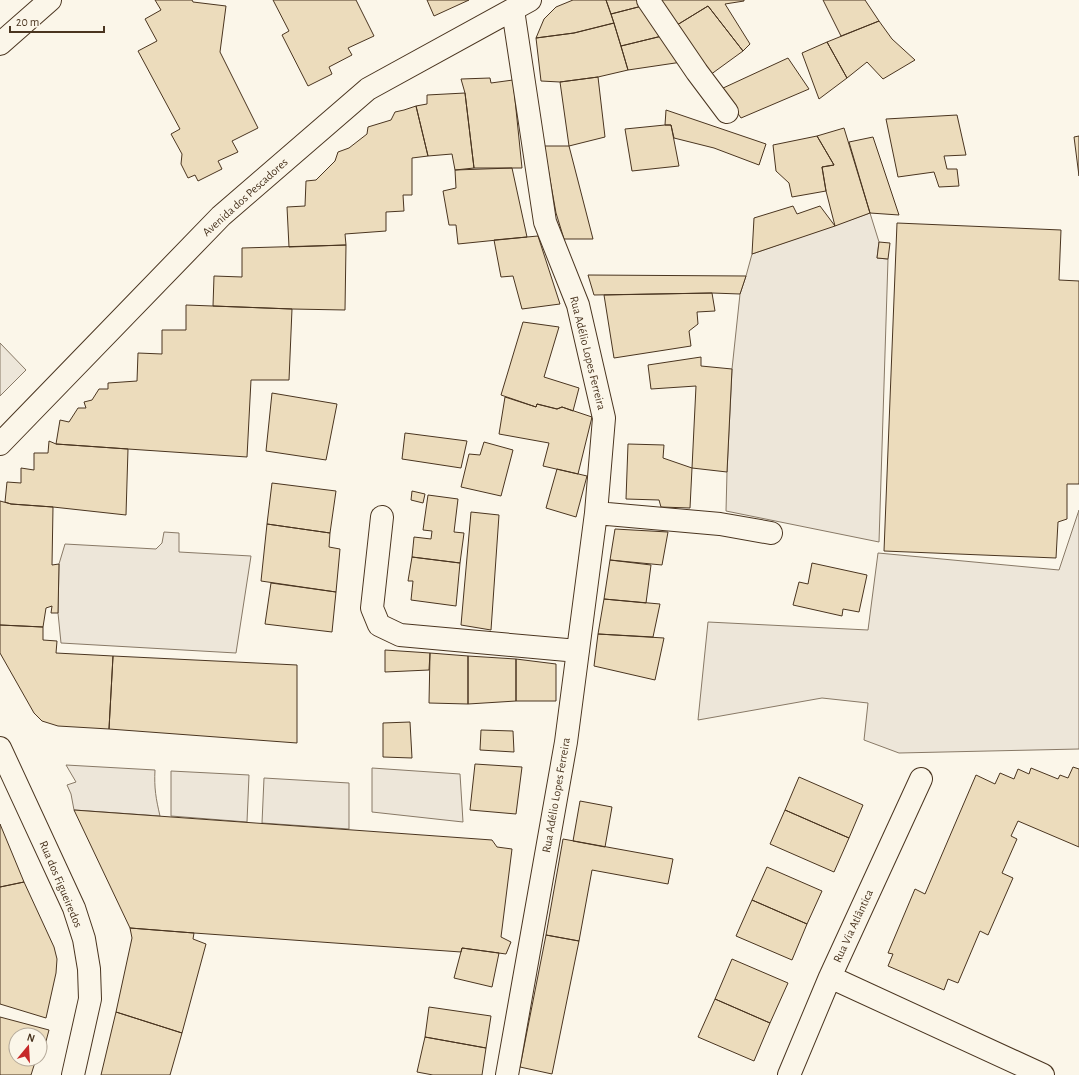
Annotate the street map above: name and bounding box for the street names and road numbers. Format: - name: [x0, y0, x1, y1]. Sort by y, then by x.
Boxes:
- street label: Avenida dos Pescadores: [200, 156, 290, 238]
- street label: Rua Adélio Lopes Ferreira: [568, 295, 608, 412]
- street label: Rua Adélio Lopes Ferreira: [540, 736, 572, 854]
- street label: Rua dos Figueiredos: [37, 839, 85, 929]
- street label: Rua Via Atlântica: [831, 887, 875, 964]

